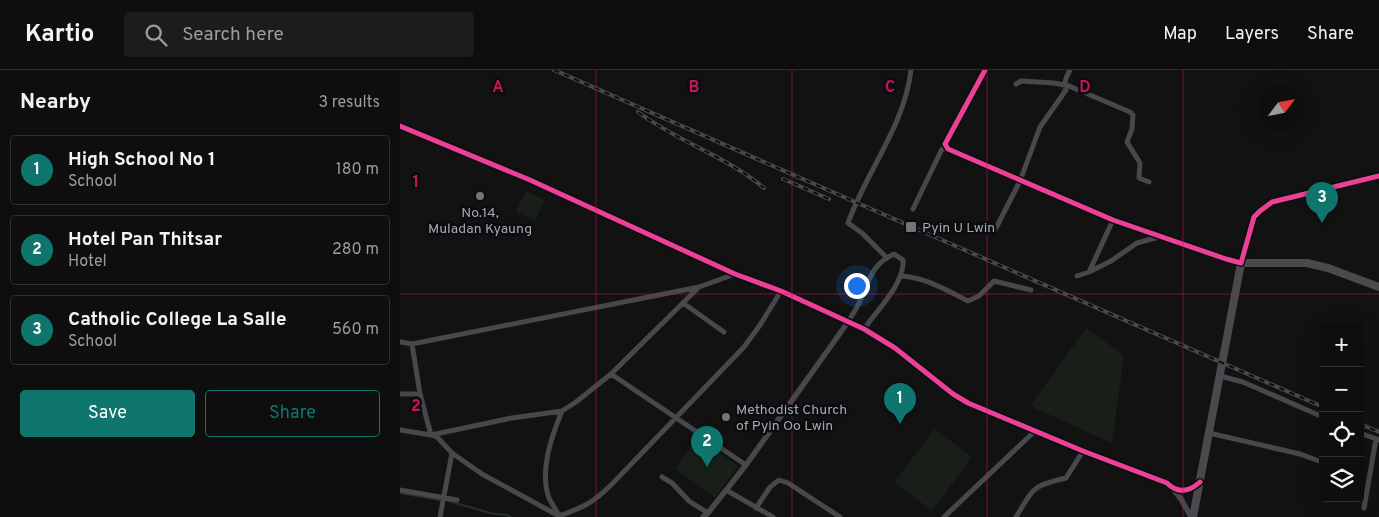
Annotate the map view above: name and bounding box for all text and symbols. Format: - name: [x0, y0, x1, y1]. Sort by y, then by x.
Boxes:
- search box: [124, 12, 474, 57]
- text: Kartio: [25, 20, 94, 50]
- icon: search: [142, 21, 170, 49]
- text: Search here: [182, 23, 284, 47]
- text: Map: [1163, 23, 1197, 46]
- text: Layers: [1225, 23, 1279, 46]
- text: Share: [1307, 23, 1354, 46]
- text: A: [492, 78, 504, 98]
- text: B: [688, 78, 700, 98]
- text: C: [885, 78, 895, 98]
- text: D: [1079, 78, 1091, 98]
- north arrow: [1259, 85, 1304, 130]
- text: Nearby: [20, 89, 91, 116]
- text: 3 results: [318, 93, 380, 113]
- text: High School No 1: [68, 148, 216, 172]
- text: 1: [34, 160, 40, 180]
- text: 180 m: [336, 160, 379, 180]
- text: School: [68, 172, 117, 192]
- text: 1: [413, 173, 419, 193]
- pin: 3: [1306, 182, 1338, 223]
- marker: No.14, Muladan Kyaung: [474, 190, 486, 202]
- place label: No.14, Muladan Kyaung: [428, 205, 532, 238]
- marker: Pyin U Lwin: [904, 220, 918, 234]
- place label: Pyin U Lwin: [922, 220, 995, 237]
- text: Hotel Pan Thitsar: [68, 228, 222, 252]
- text: 2: [32, 240, 42, 260]
- text: 280 m: [332, 240, 379, 260]
- text: Hotel: [68, 252, 107, 272]
- your location: [844, 273, 870, 299]
- text: Catholic College La Salle: [68, 308, 286, 332]
- text: 3: [32, 320, 42, 340]
- text: 560 m: [332, 320, 379, 340]
- map controls: [1319, 322, 1364, 502]
- button: +: [1319, 322, 1364, 367]
- text: School: [68, 332, 117, 352]
- button: −: [1319, 367, 1364, 412]
- pin: 1: [884, 383, 916, 424]
- button: Save: [20, 390, 195, 437]
- button: Share: [205, 390, 380, 437]
- text: 2: [411, 397, 421, 417]
- place label: Methodist Church of Pyin Oo Lwin: [736, 402, 847, 435]
- marker: Methodist Church of Pyin Oo Lwin: [720, 411, 732, 423]
- button: locate: [1319, 412, 1364, 457]
- pin: 2: [691, 426, 723, 467]
- button: layers: [1319, 457, 1364, 502]

